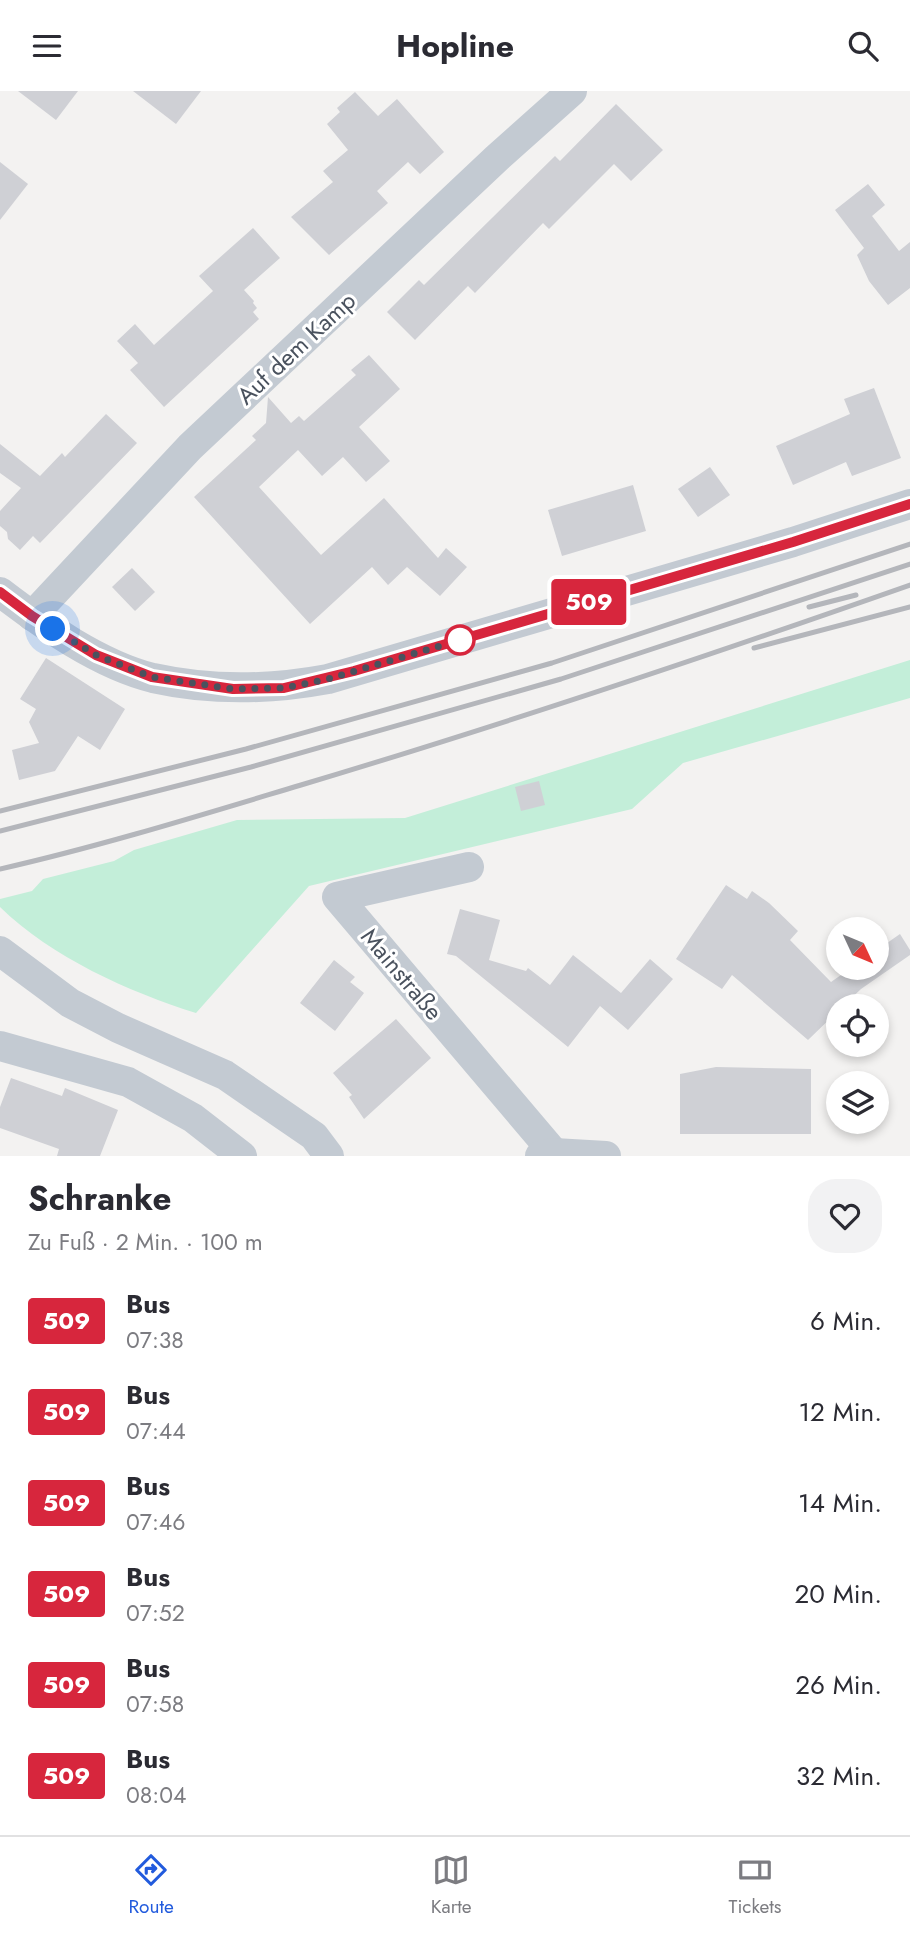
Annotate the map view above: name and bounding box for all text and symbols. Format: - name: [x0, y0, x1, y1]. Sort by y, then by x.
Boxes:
- text: Hopline: [396, 23, 514, 69]
- icon: menu: [28, 27, 66, 65]
- icon: search: [844, 27, 882, 65]
- street label: Auf dem Kamp: [229, 284, 363, 412]
- line badge: 509: [549, 579, 629, 625]
- text: 509: [565, 584, 613, 619]
- your location: [35, 611, 70, 646]
- unlabelled marker: [445, 625, 475, 655]
- north arrow: [826, 917, 889, 980]
- map controls: [826, 917, 889, 1134]
- street label: Mainstraße: [353, 920, 451, 1028]
- button: locate: [826, 994, 889, 1057]
- button: layers: [826, 1071, 889, 1134]
- text: Schranke: [28, 1175, 171, 1222]
- button: heart: [808, 1179, 882, 1253]
- text: Zu Fuß · 2 Min. · 100 m: [28, 1225, 263, 1259]
- text: Bus: [126, 1285, 170, 1323]
- text: 6 Min.: [810, 1302, 882, 1340]
- text: 509: [43, 1303, 90, 1338]
- text: 07:38: [126, 1323, 184, 1357]
- text: Bus: [126, 1376, 170, 1414]
- text: 12 Min.: [798, 1393, 882, 1431]
- text: 509: [43, 1394, 90, 1429]
- text: 07:44: [126, 1414, 186, 1448]
- text: Bus: [126, 1467, 170, 1505]
- text: 14 Min.: [798, 1484, 882, 1522]
- text: 509: [43, 1485, 90, 1520]
- text: 07:46: [126, 1505, 185, 1539]
- text: Bus: [126, 1558, 170, 1596]
- text: 20 Min.: [795, 1575, 882, 1613]
- text: 509: [43, 1576, 90, 1611]
- text: 07:52: [126, 1596, 185, 1630]
- text: Bus: [126, 1649, 170, 1687]
- text: 26 Min.: [795, 1666, 882, 1704]
- text: 509: [43, 1667, 90, 1702]
- text: 07:58: [126, 1687, 184, 1721]
- text: Bus: [126, 1740, 170, 1778]
- text: 32 Min.: [796, 1757, 882, 1795]
- text: 509: [43, 1758, 90, 1793]
- text: 08:04: [126, 1778, 186, 1812]
- tab: Route: [128, 1851, 174, 1920]
- tab: Karte: [431, 1851, 472, 1920]
- tab: Tickets: [729, 1851, 781, 1920]

